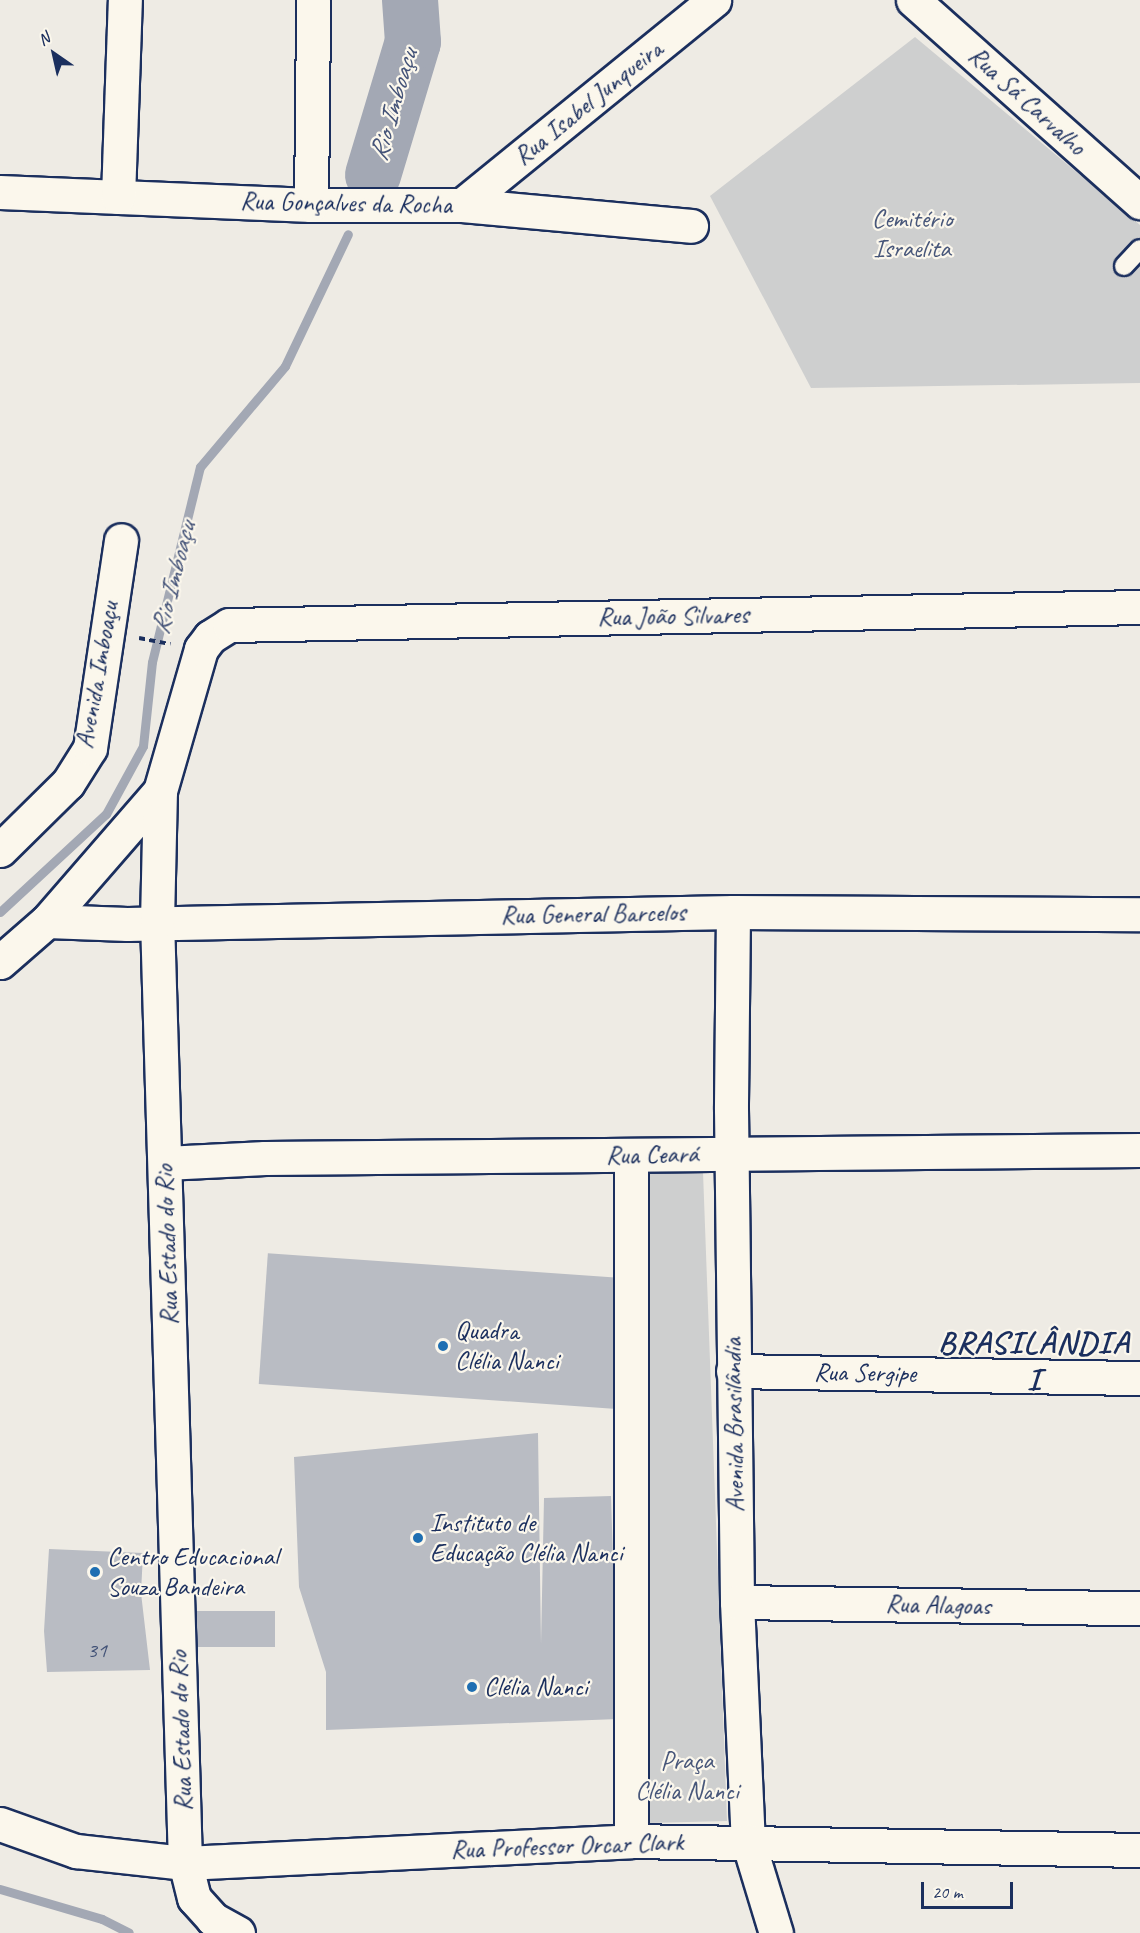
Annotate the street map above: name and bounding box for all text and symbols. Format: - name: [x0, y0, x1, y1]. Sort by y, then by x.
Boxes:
- north arrow: [24, 24, 84, 84]
- text: N: [34, 28, 54, 50]
- street label: Rua Isabel Junqueira: [508, 34, 668, 172]
- street label: Rua Sá Carvalho: [962, 40, 1092, 162]
- water label: Rio Imboaçu: [362, 46, 424, 164]
- street label: Rua Gonçalves da Rocha: [240, 186, 452, 220]
- park label: Cemitério Israelita: [872, 203, 952, 264]
- water label: Rio Imboaçu: [144, 519, 202, 637]
- street label: Avenida Imboaçu: [69, 599, 125, 751]
- street label: Rua João Silvares: [597, 599, 749, 633]
- street label: Rua General Barcelos: [500, 897, 686, 931]
- street label: Rua Ceará: [606, 1139, 698, 1171]
- street label: Rua Estado do Rio: [149, 1164, 185, 1326]
- place label: Quadra Clélia Nanci: [455, 1315, 559, 1376]
- district label: BRASILÂNDIA I: [938, 1325, 1130, 1400]
- street label: Avenida Brasilândia: [717, 1337, 751, 1513]
- marker: Quadra Clélia Nanci: [436, 1339, 450, 1353]
- street label: Rua Sergipe: [814, 1357, 916, 1389]
- place label: Instituto de Educação Clélia Nanci: [430, 1507, 623, 1568]
- marker: Instituto de Educação Clélia Nanci: [411, 1531, 425, 1545]
- place label: Centro Educacional Souza Bandeira: [107, 1541, 276, 1602]
- marker: Centro Educacional Souza Bandeira: [88, 1565, 102, 1579]
- street label: Rua Alagoas: [885, 1588, 991, 1622]
- house number: 31: [87, 1638, 107, 1664]
- street label: Rua Estado do Rio: [163, 1650, 199, 1812]
- place label: Clélia Nanci: [484, 1671, 588, 1703]
- marker: Clélia Nanci: [465, 1680, 479, 1694]
- park label: Praça Clélia Nanci: [635, 1745, 739, 1806]
- street label: Rua Professor Orcar Clark: [449, 1826, 685, 1866]
- scale bar: [924, 1870, 1016, 1908]
- text: 20 m: [932, 1881, 963, 1903]

